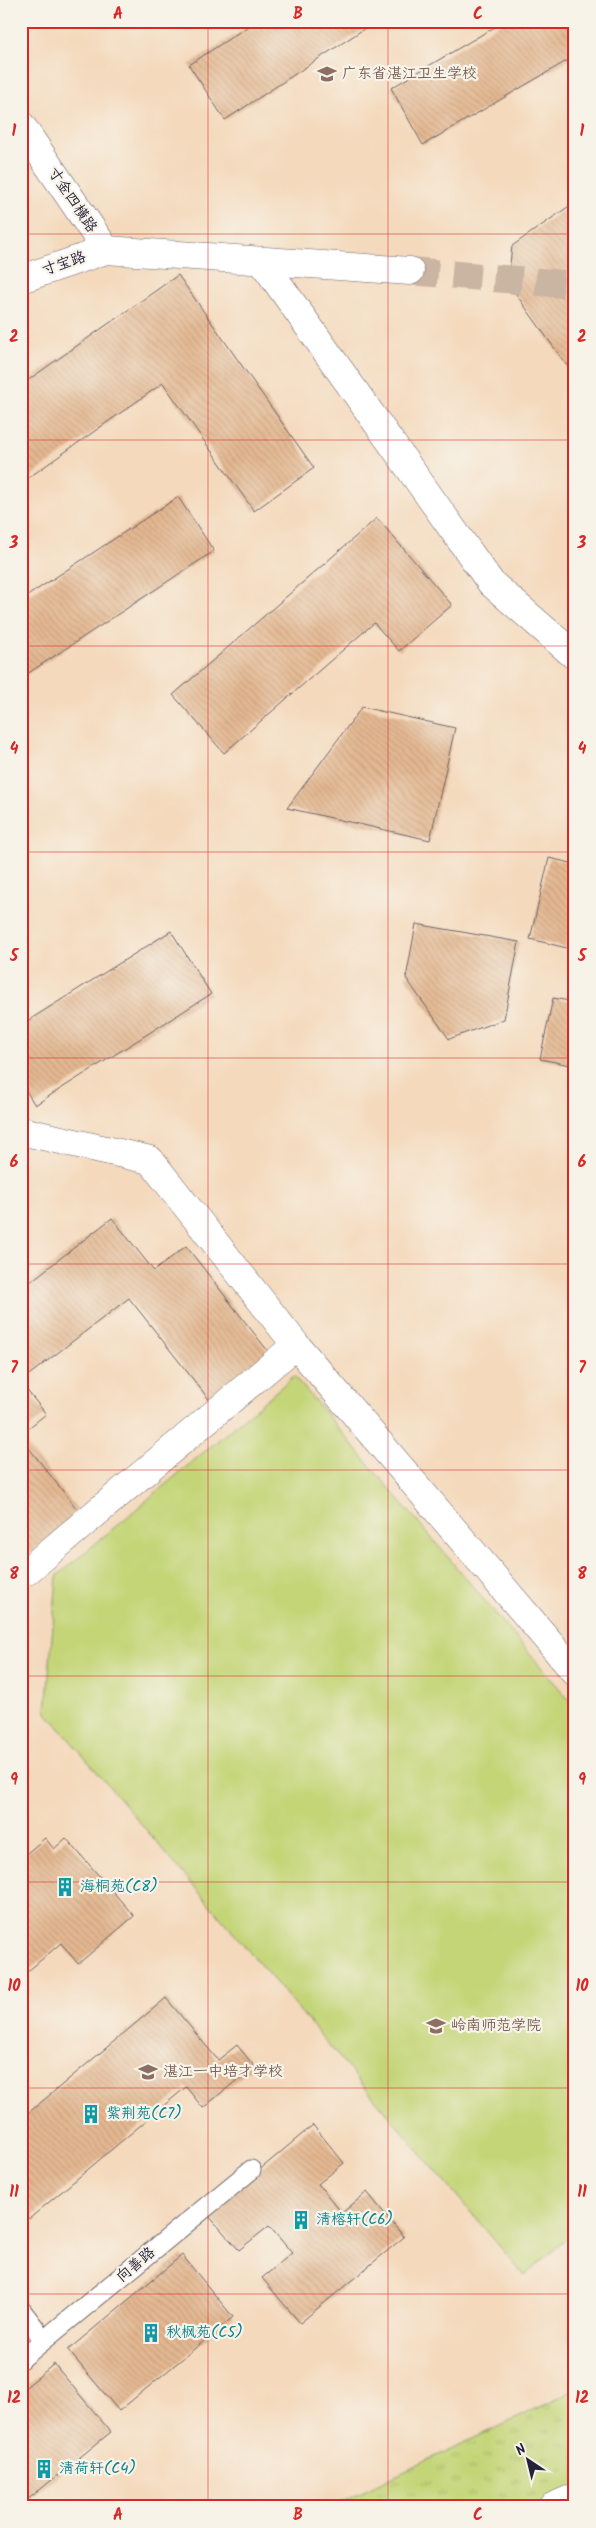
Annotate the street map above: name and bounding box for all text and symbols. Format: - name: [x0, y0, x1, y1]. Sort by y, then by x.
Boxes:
- text: A: [113, 2, 123, 27]
- text: B: [293, 2, 303, 27]
- text: C: [473, 2, 483, 27]
- place label: 广东省湛江卫生学校: [342, 62, 477, 86]
- school or university icon: 广东省湛江卫生学校: [316, 63, 338, 85]
- text: 1: [12, 119, 17, 144]
- text: 1: [580, 119, 585, 144]
- street label: 寸金四横路: [41, 162, 103, 238]
- street label: 寸宝路: [39, 245, 89, 283]
- text: 2: [9, 325, 19, 350]
- text: 2: [577, 325, 587, 350]
- text: 3: [9, 531, 19, 556]
- text: 3: [577, 531, 587, 556]
- text: 4: [10, 737, 19, 762]
- text: 4: [578, 737, 587, 762]
- text: 5: [9, 944, 20, 969]
- text: 5: [577, 944, 588, 969]
- text: 6: [10, 1150, 19, 1175]
- text: 6: [578, 1150, 587, 1175]
- text: 7: [10, 1356, 18, 1381]
- text: 7: [578, 1356, 586, 1381]
- text: 8: [9, 1562, 19, 1587]
- text: 8: [577, 1562, 587, 1587]
- text: 9: [10, 1768, 18, 1793]
- text: 9: [578, 1768, 586, 1793]
- place label: 海桐苑(C8): [80, 1875, 158, 1899]
- building icon: 海桐苑(C8): [54, 1876, 76, 1898]
- text: 10: [7, 1974, 21, 1999]
- text: 10: [575, 1974, 589, 1999]
- place label: 岭南师范学院: [451, 2014, 541, 2038]
- school or university icon: 岭南师范学院: [425, 2015, 447, 2037]
- place label: 湛江一中培才学校: [163, 2060, 283, 2084]
- school or university icon: 湛江一中培才学校: [137, 2061, 159, 2083]
- place label: 紫荆苑(C7): [106, 2102, 182, 2126]
- building icon: 紫荆苑(C7): [80, 2103, 102, 2125]
- text: 11: [9, 2180, 19, 2205]
- text: 11: [577, 2180, 587, 2205]
- place label: 清榕轩(C6): [316, 2208, 393, 2232]
- building icon: 清榕轩(C6): [290, 2209, 312, 2231]
- street label: 向善路: [111, 2241, 161, 2289]
- place label: 秋枫苑(C5): [166, 2321, 243, 2345]
- building icon: 秋枫苑(C5): [140, 2322, 162, 2344]
- text: 12: [7, 2386, 21, 2411]
- text: 12: [575, 2386, 589, 2411]
- north arrow: [504, 2436, 554, 2486]
- text: N: [511, 2439, 531, 2462]
- place label: 清荷轩(C4): [59, 2457, 136, 2481]
- building icon: 清荷轩(C4): [33, 2458, 55, 2480]
- text: A: [113, 2503, 123, 2528]
- text: B: [293, 2503, 303, 2528]
- text: C: [473, 2503, 483, 2528]

